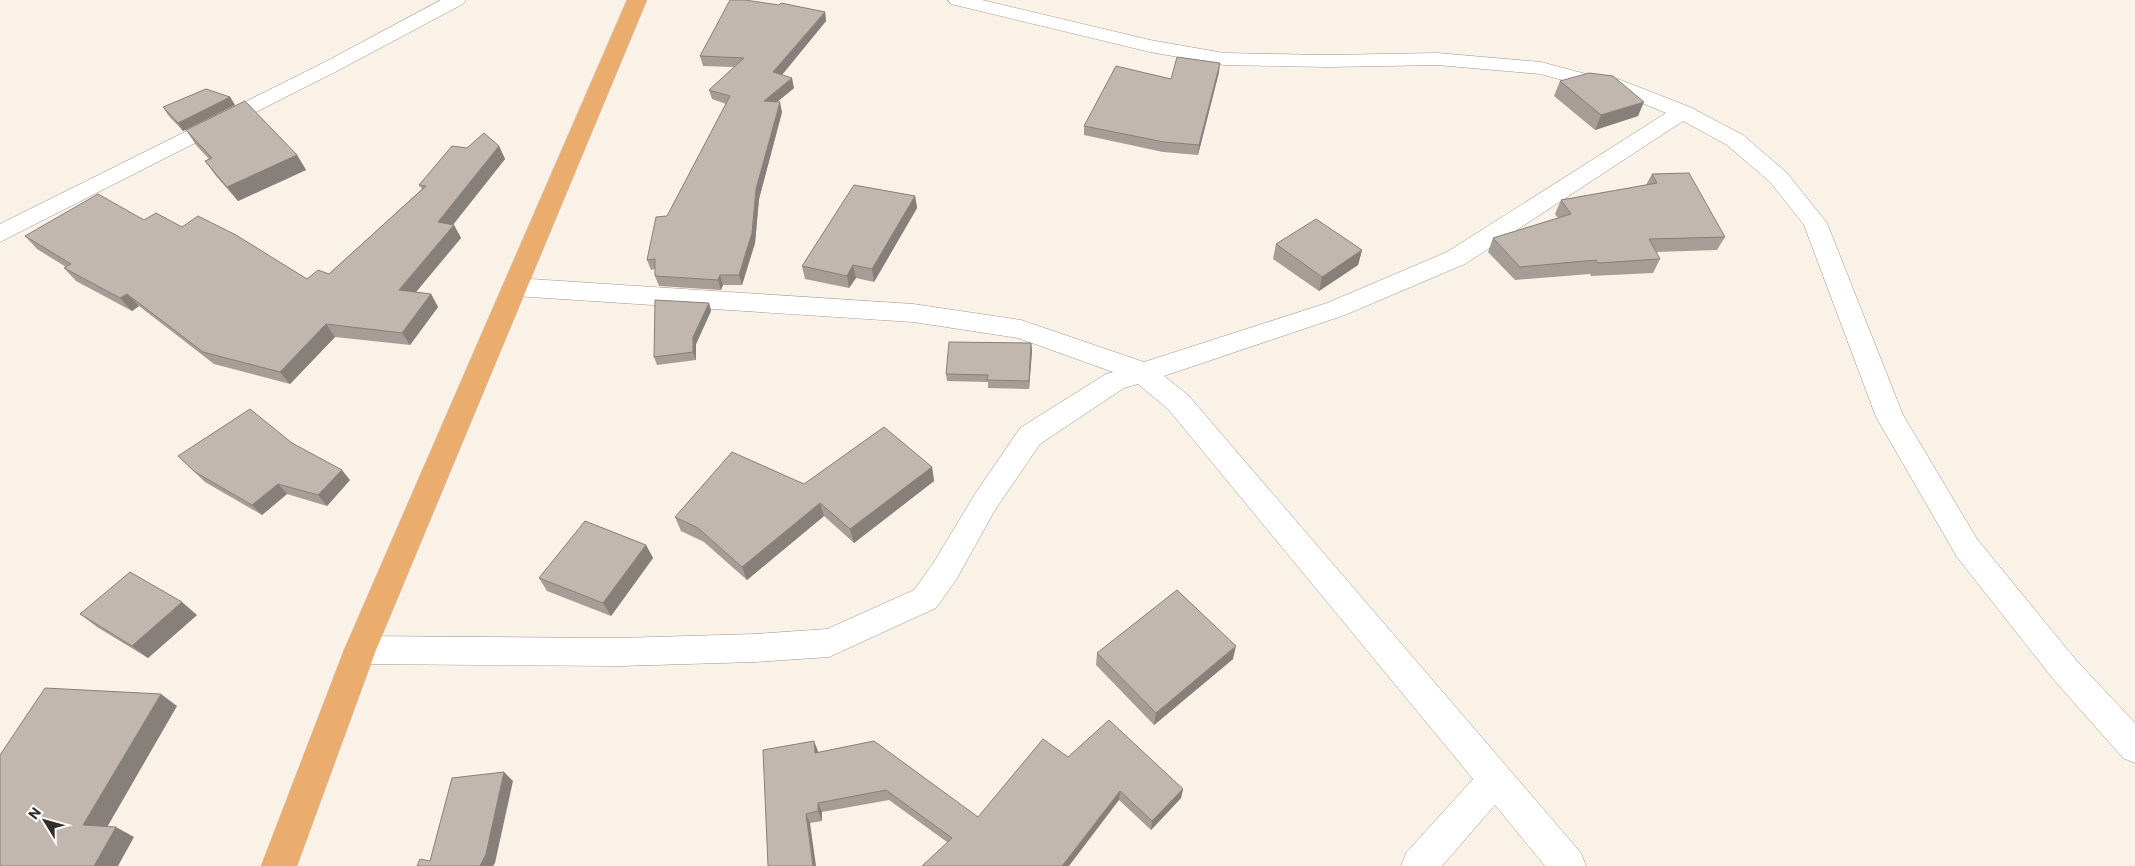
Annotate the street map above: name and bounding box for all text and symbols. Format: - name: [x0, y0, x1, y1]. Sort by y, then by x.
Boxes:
- north arrow: [20, 796, 70, 846]
- text: N: [24, 804, 44, 822]

